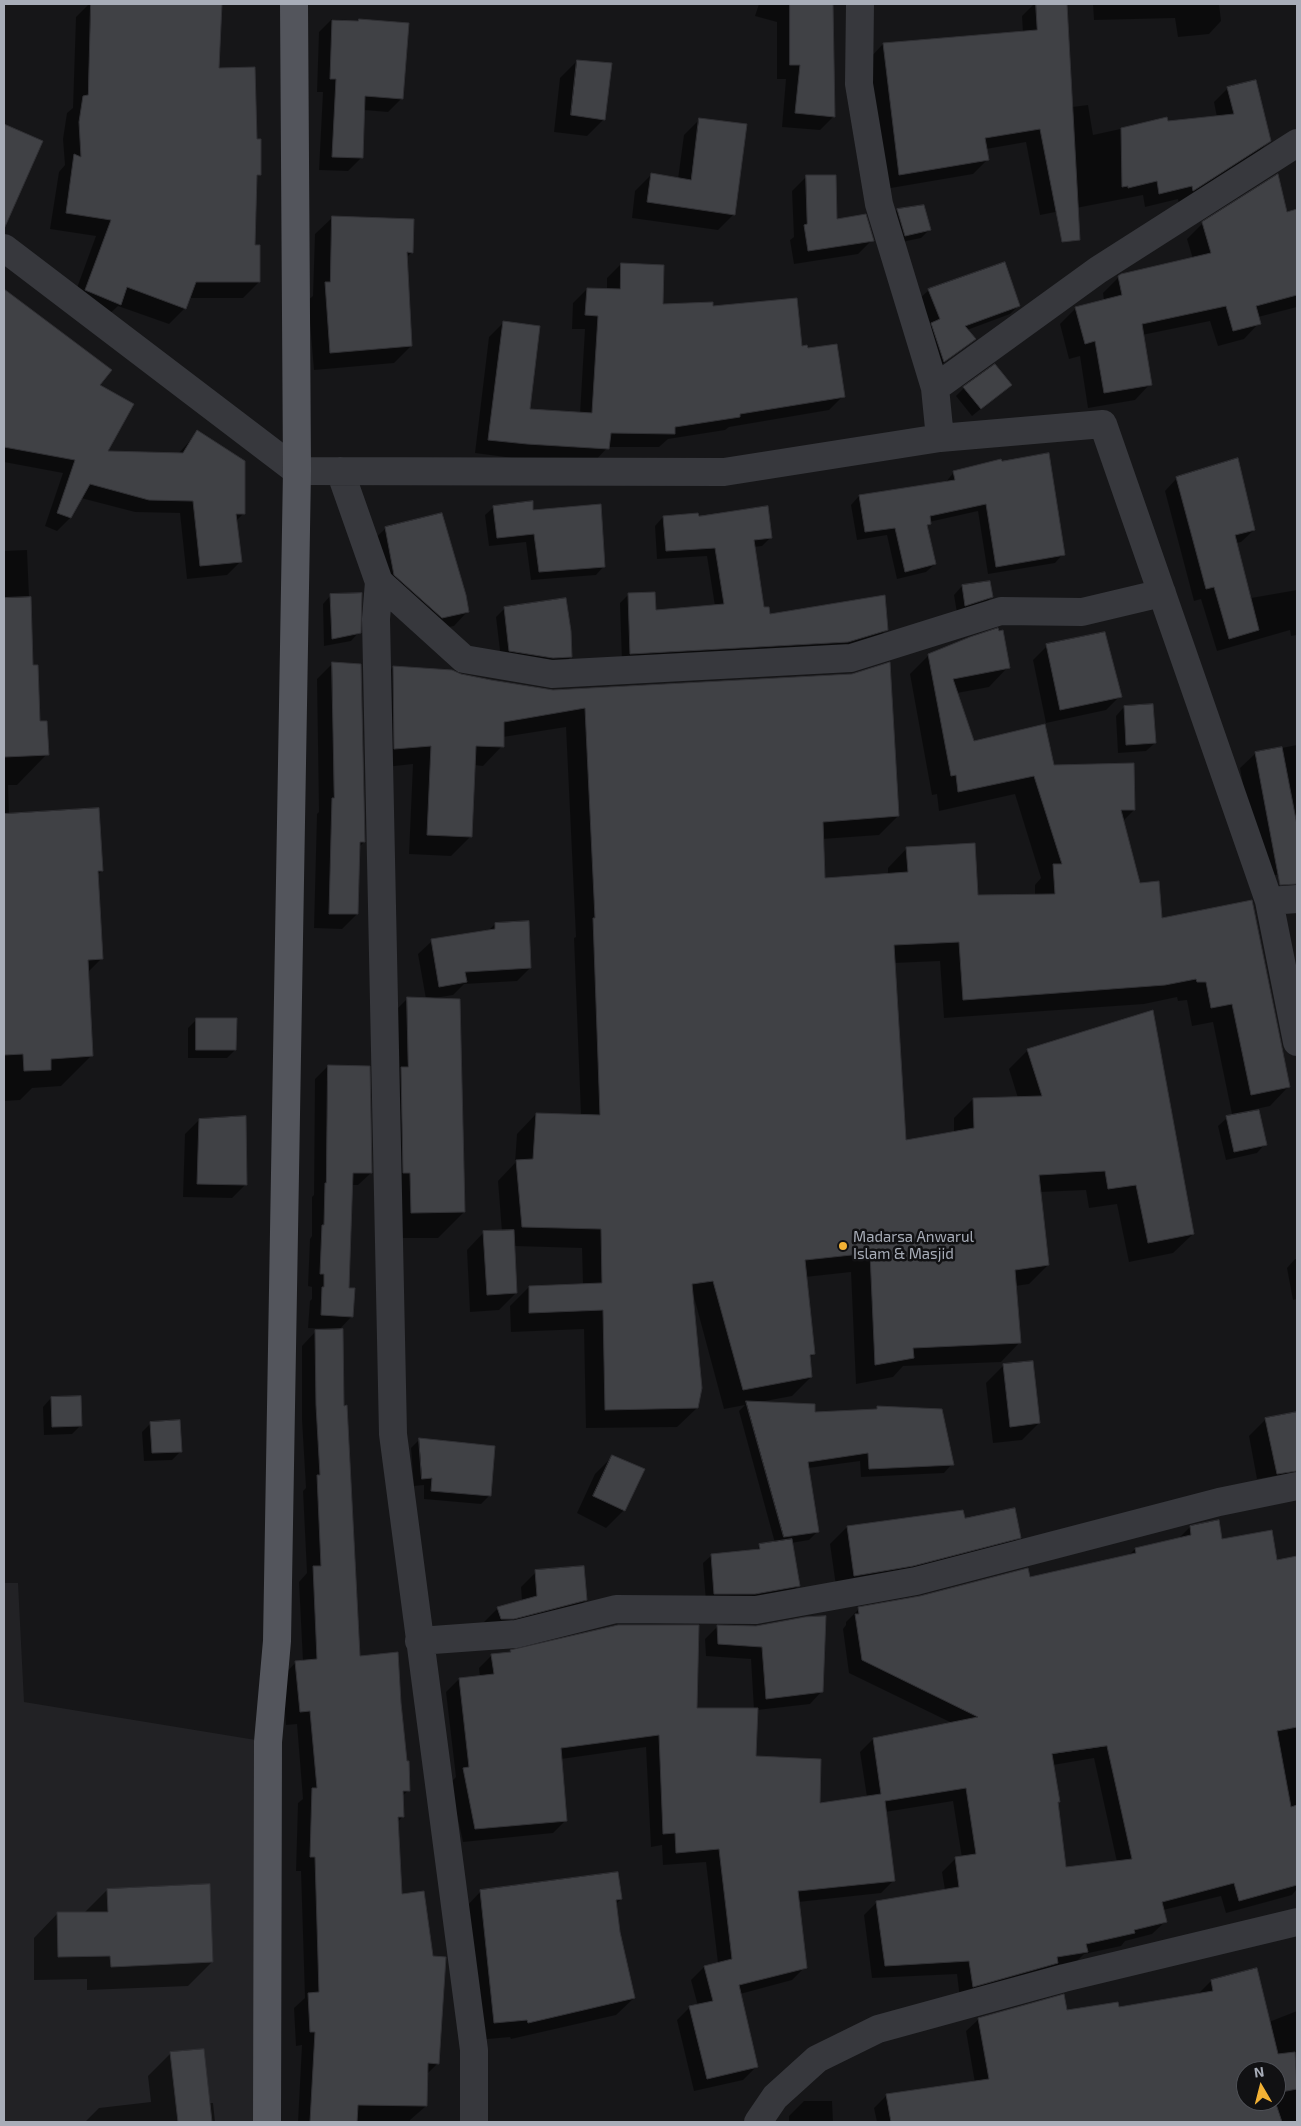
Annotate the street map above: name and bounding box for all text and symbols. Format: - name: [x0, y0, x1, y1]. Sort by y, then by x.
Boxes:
- place label: Madarsa Anwarul Islam & Masjid: [853, 1228, 974, 1263]
- marker: Madarsa Anwarul Islam & Masjid: [837, 1240, 849, 1252]
- north arrow: [1236, 2061, 1286, 2111]
- text: N: [1253, 2063, 1265, 2081]

